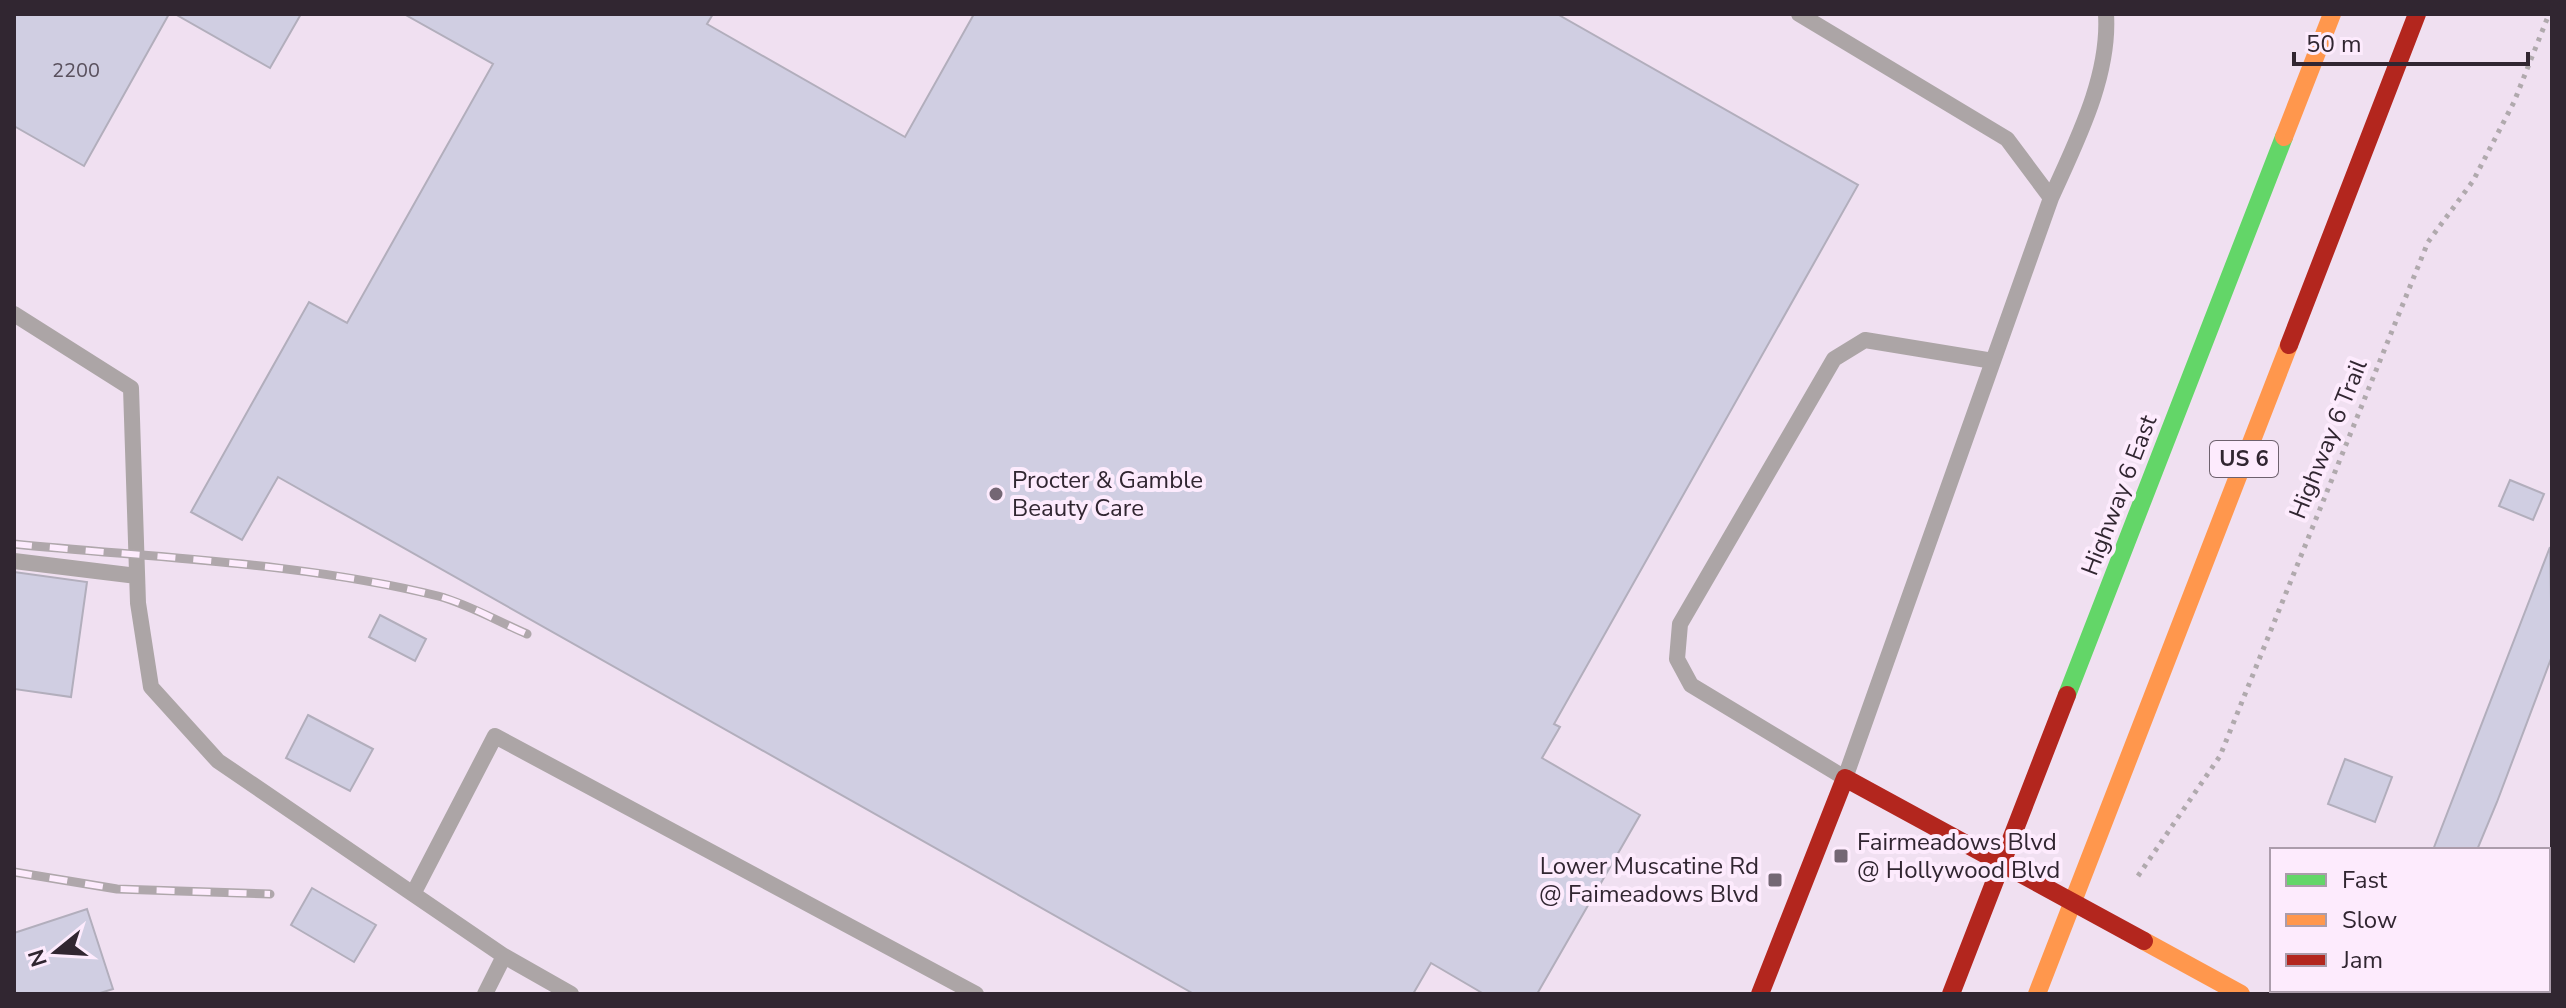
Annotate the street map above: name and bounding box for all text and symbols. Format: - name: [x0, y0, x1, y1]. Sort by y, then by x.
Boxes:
- scale bar: [2294, 16, 2528, 66]
- text: 50 m: [2306, 28, 2362, 60]
- house number: 2200: [52, 57, 100, 84]
- street label: Highway 6 Trail: [2281, 354, 2375, 524]
- street label: Highway 6 East: [2074, 410, 2164, 580]
- road number: US 6: [2210, 441, 2278, 477]
- place label: Procter & Gamble Beauty Care: [1012, 464, 1203, 524]
- marker: Procter & Gamble Beauty Care: [987, 485, 1005, 503]
- place label: Fairmeadows Blvd @ Hollywood Blvd: [1857, 826, 2060, 886]
- marker: Fairmeadows Blvd @ Hollywood Blvd: [1832, 847, 1850, 865]
- legend: [2270, 848, 2550, 992]
- place label: Lower Muscatine Rd @ Faimeadows Blvd: [1539, 850, 1759, 910]
- text: Fast: [2342, 864, 2388, 896]
- marker: Lower Muscatine Rd @ Faimeadows Blvd: [1766, 871, 1784, 889]
- text: Slow: [2342, 904, 2397, 936]
- north arrow: [16, 912, 96, 992]
- text: Jam: [2341, 944, 2383, 976]
- text: N: [21, 945, 55, 970]

